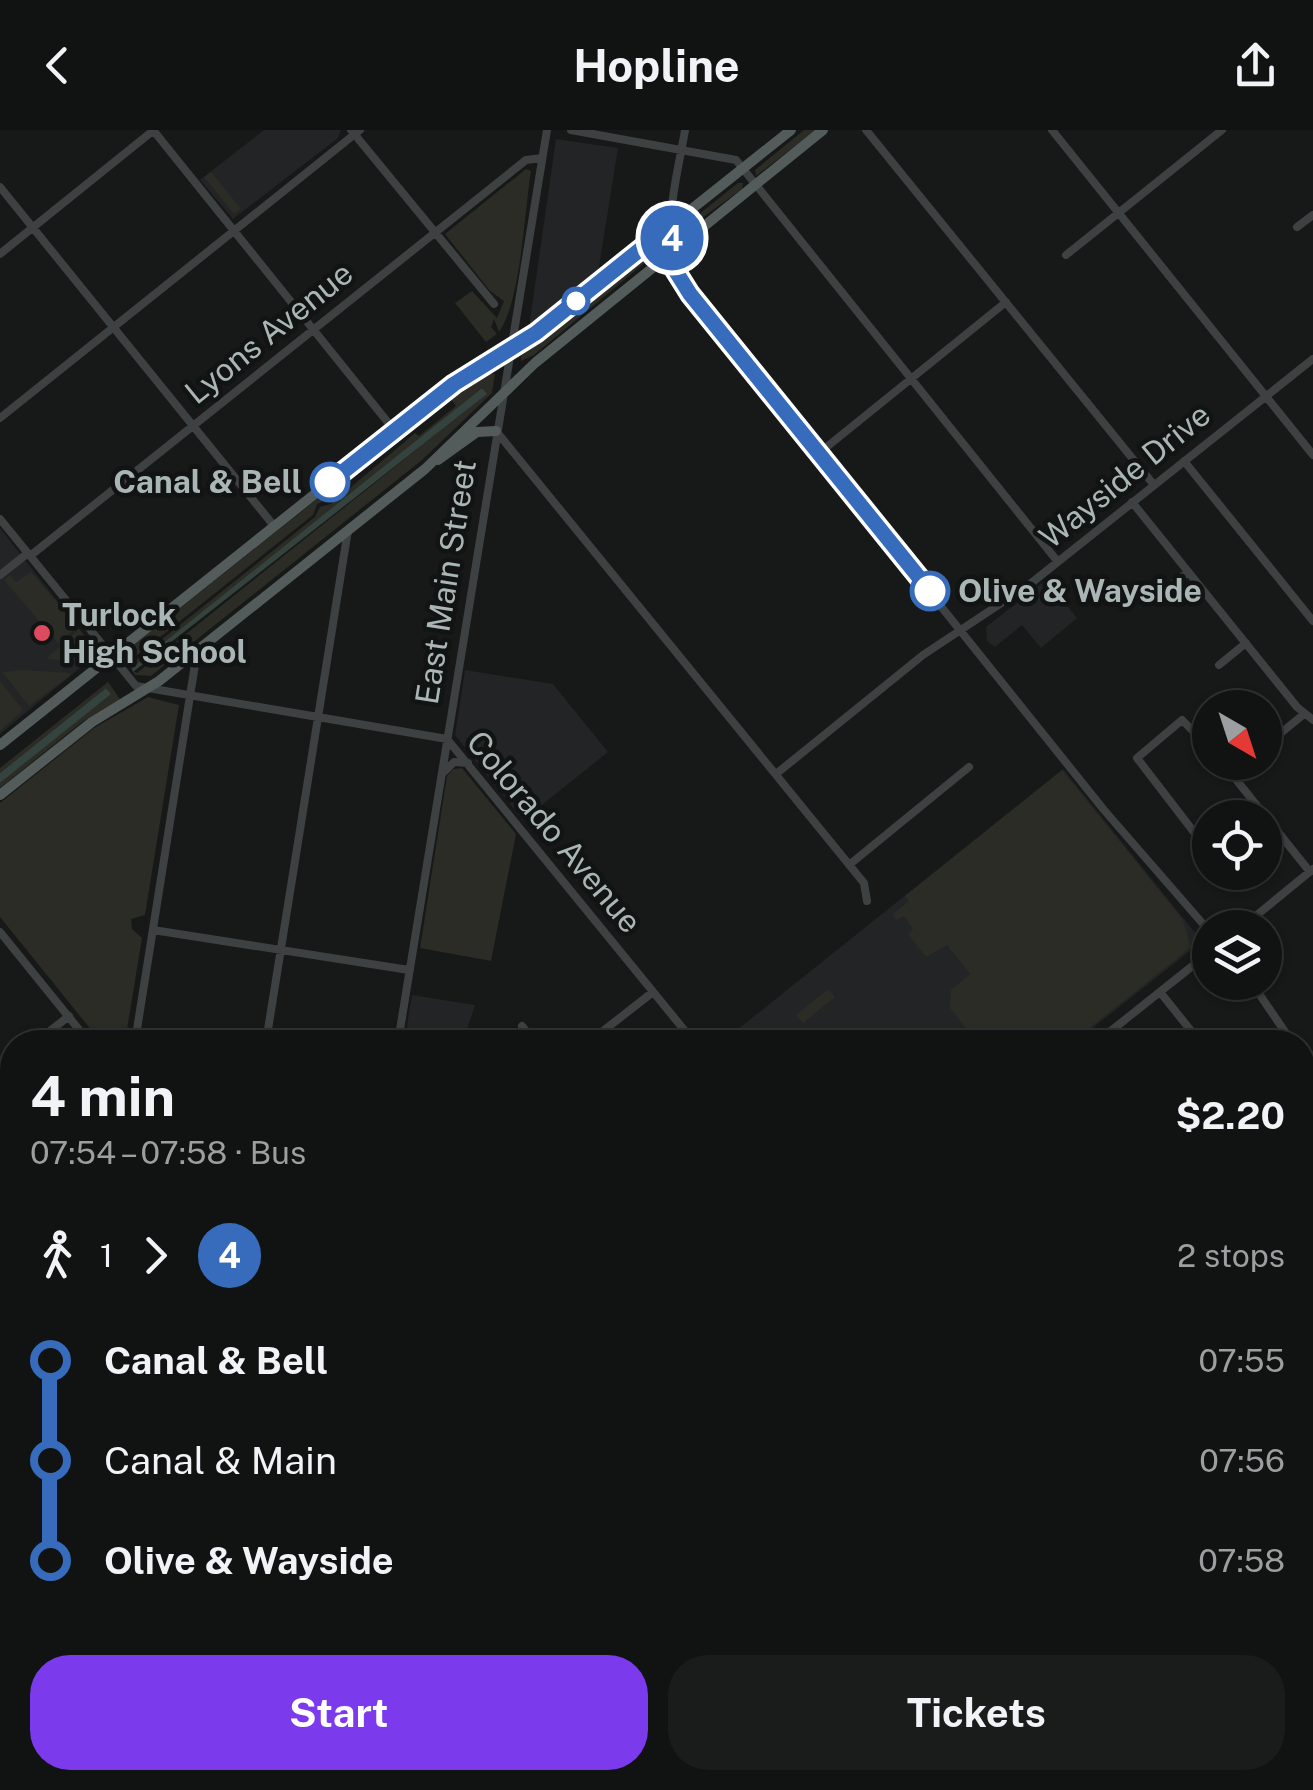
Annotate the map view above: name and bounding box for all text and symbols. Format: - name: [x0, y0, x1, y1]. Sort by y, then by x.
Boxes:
- icon: back: [30, 38, 85, 93]
- icon: share: [1228, 38, 1283, 93]
- text: Hopline: [573, 39, 740, 92]
- line badge: 4: [640, 206, 704, 270]
- text: 4: [661, 218, 683, 259]
- street label: Lyons Avenue: [178, 254, 360, 411]
- unlabelled marker: [563, 288, 589, 314]
- street label: Wayside Drive: [1032, 396, 1217, 556]
- street label: East Main Street: [408, 457, 483, 707]
- place label: Canal & Bell: [113, 463, 302, 500]
- marker: Canal & Bell: [311, 463, 349, 501]
- marker: Olive & Wayside: [911, 572, 949, 610]
- place label: Olive & Wayside: [958, 572, 1202, 609]
- place label: Turlock High School: [62, 596, 247, 670]
- marker: Turlock High School: [31, 622, 53, 644]
- north arrow: [1192, 690, 1282, 780]
- map controls: [1192, 690, 1282, 1000]
- street label: Colorado Avenue: [459, 724, 649, 940]
- button: locate: [1192, 800, 1282, 890]
- button: layers: [1192, 910, 1282, 1000]
- text: 4 min: [30, 1064, 175, 1128]
- text: $2.20: [1175, 1093, 1285, 1138]
- text: 07:54 – 07:58 · Bus: [30, 1134, 306, 1171]
- icon: walk: [30, 1228, 85, 1283]
- icon: forward: [128, 1228, 183, 1283]
- text: 4: [218, 1235, 241, 1276]
- text: 1: [100, 1237, 113, 1274]
- text: 2 stops: [1177, 1237, 1285, 1274]
- text: Canal & Bell: [104, 1338, 328, 1383]
- text: 07:55: [1199, 1342, 1285, 1379]
- text: Canal & Main: [104, 1438, 337, 1483]
- text: 07:56: [1199, 1442, 1285, 1479]
- text: Olive & Wayside: [104, 1538, 394, 1583]
- text: 07:58: [1198, 1542, 1285, 1579]
- button: Start: [30, 1655, 648, 1770]
- button: Tickets: [668, 1655, 1285, 1770]

